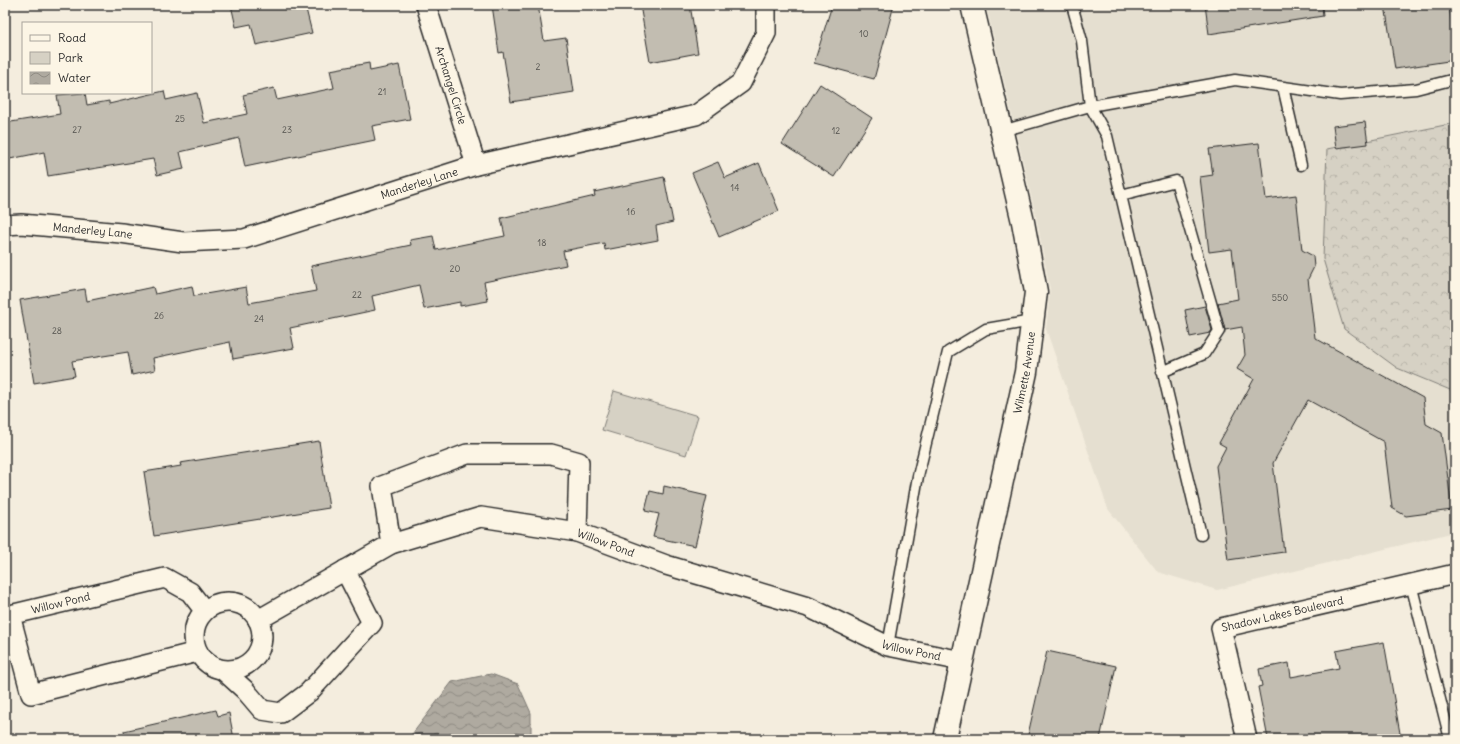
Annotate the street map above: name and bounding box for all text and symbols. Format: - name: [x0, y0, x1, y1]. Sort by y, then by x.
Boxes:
- legend: [22, 22, 152, 94]
- house number: 10: [859, 28, 869, 39]
- text: Road: [58, 30, 86, 45]
- street label: Archangel Circle: [432, 44, 470, 126]
- text: Park: [58, 50, 83, 65]
- house number: 2: [536, 61, 541, 72]
- text: Water: [58, 70, 91, 85]
- house number: 21: [378, 86, 386, 97]
- house number: 25: [175, 113, 185, 124]
- house number: 27: [72, 124, 82, 135]
- house number: 23: [282, 124, 292, 135]
- house number: 12: [832, 125, 840, 136]
- street label: Manderley Lane: [379, 164, 460, 202]
- house number: 14: [731, 182, 739, 193]
- house number: 16: [627, 206, 635, 217]
- street label: Manderley Lane: [52, 220, 134, 242]
- house number: 18: [538, 237, 546, 248]
- house number: 20: [450, 263, 461, 274]
- house number: 22: [352, 289, 362, 300]
- house number: 550: [1272, 292, 1288, 303]
- house number: 26: [154, 310, 164, 321]
- house number: 24: [254, 313, 264, 324]
- house number: 28: [52, 325, 62, 336]
- street label: Wilmette Avenue: [1010, 331, 1038, 415]
- street label: Willow Pond: [575, 526, 637, 560]
- street label: Willow Pond: [30, 589, 92, 617]
- street label: Shadow Lakes Boulevard: [1220, 593, 1345, 635]
- street label: Willow Pond: [879, 637, 943, 664]

